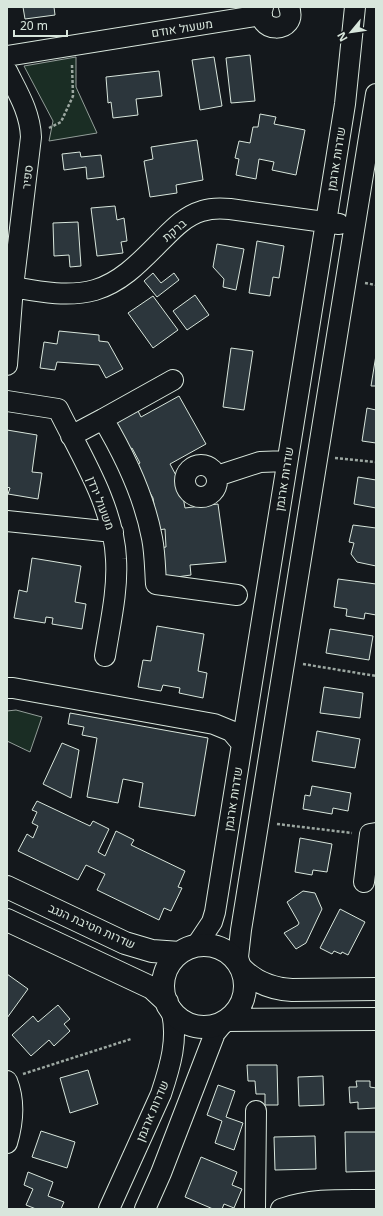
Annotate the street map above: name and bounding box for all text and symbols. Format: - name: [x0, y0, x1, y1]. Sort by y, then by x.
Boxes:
- scale bar: [14, 12, 67, 38]
- north arrow: [331, 12, 371, 52]
- street label: משעול אודם: [150, 15, 214, 41]
- text: 20 m: [20, 17, 48, 34]
- text: N: [333, 30, 351, 45]
- street label: שדרות ארגמן: [323, 126, 349, 192]
- street label: ספיר: [17, 164, 37, 190]
- street label: ברקת: [158, 214, 190, 245]
- street label: שדרות ארגמן: [271, 446, 297, 512]
- street label: משעול ירדן: [83, 474, 119, 532]
- street label: שדרות ארגמן: [220, 766, 246, 832]
- street label: שדרות חטיבת הנגב: [46, 899, 138, 953]
- street label: שדרות ארגמן: [131, 1078, 173, 1144]

